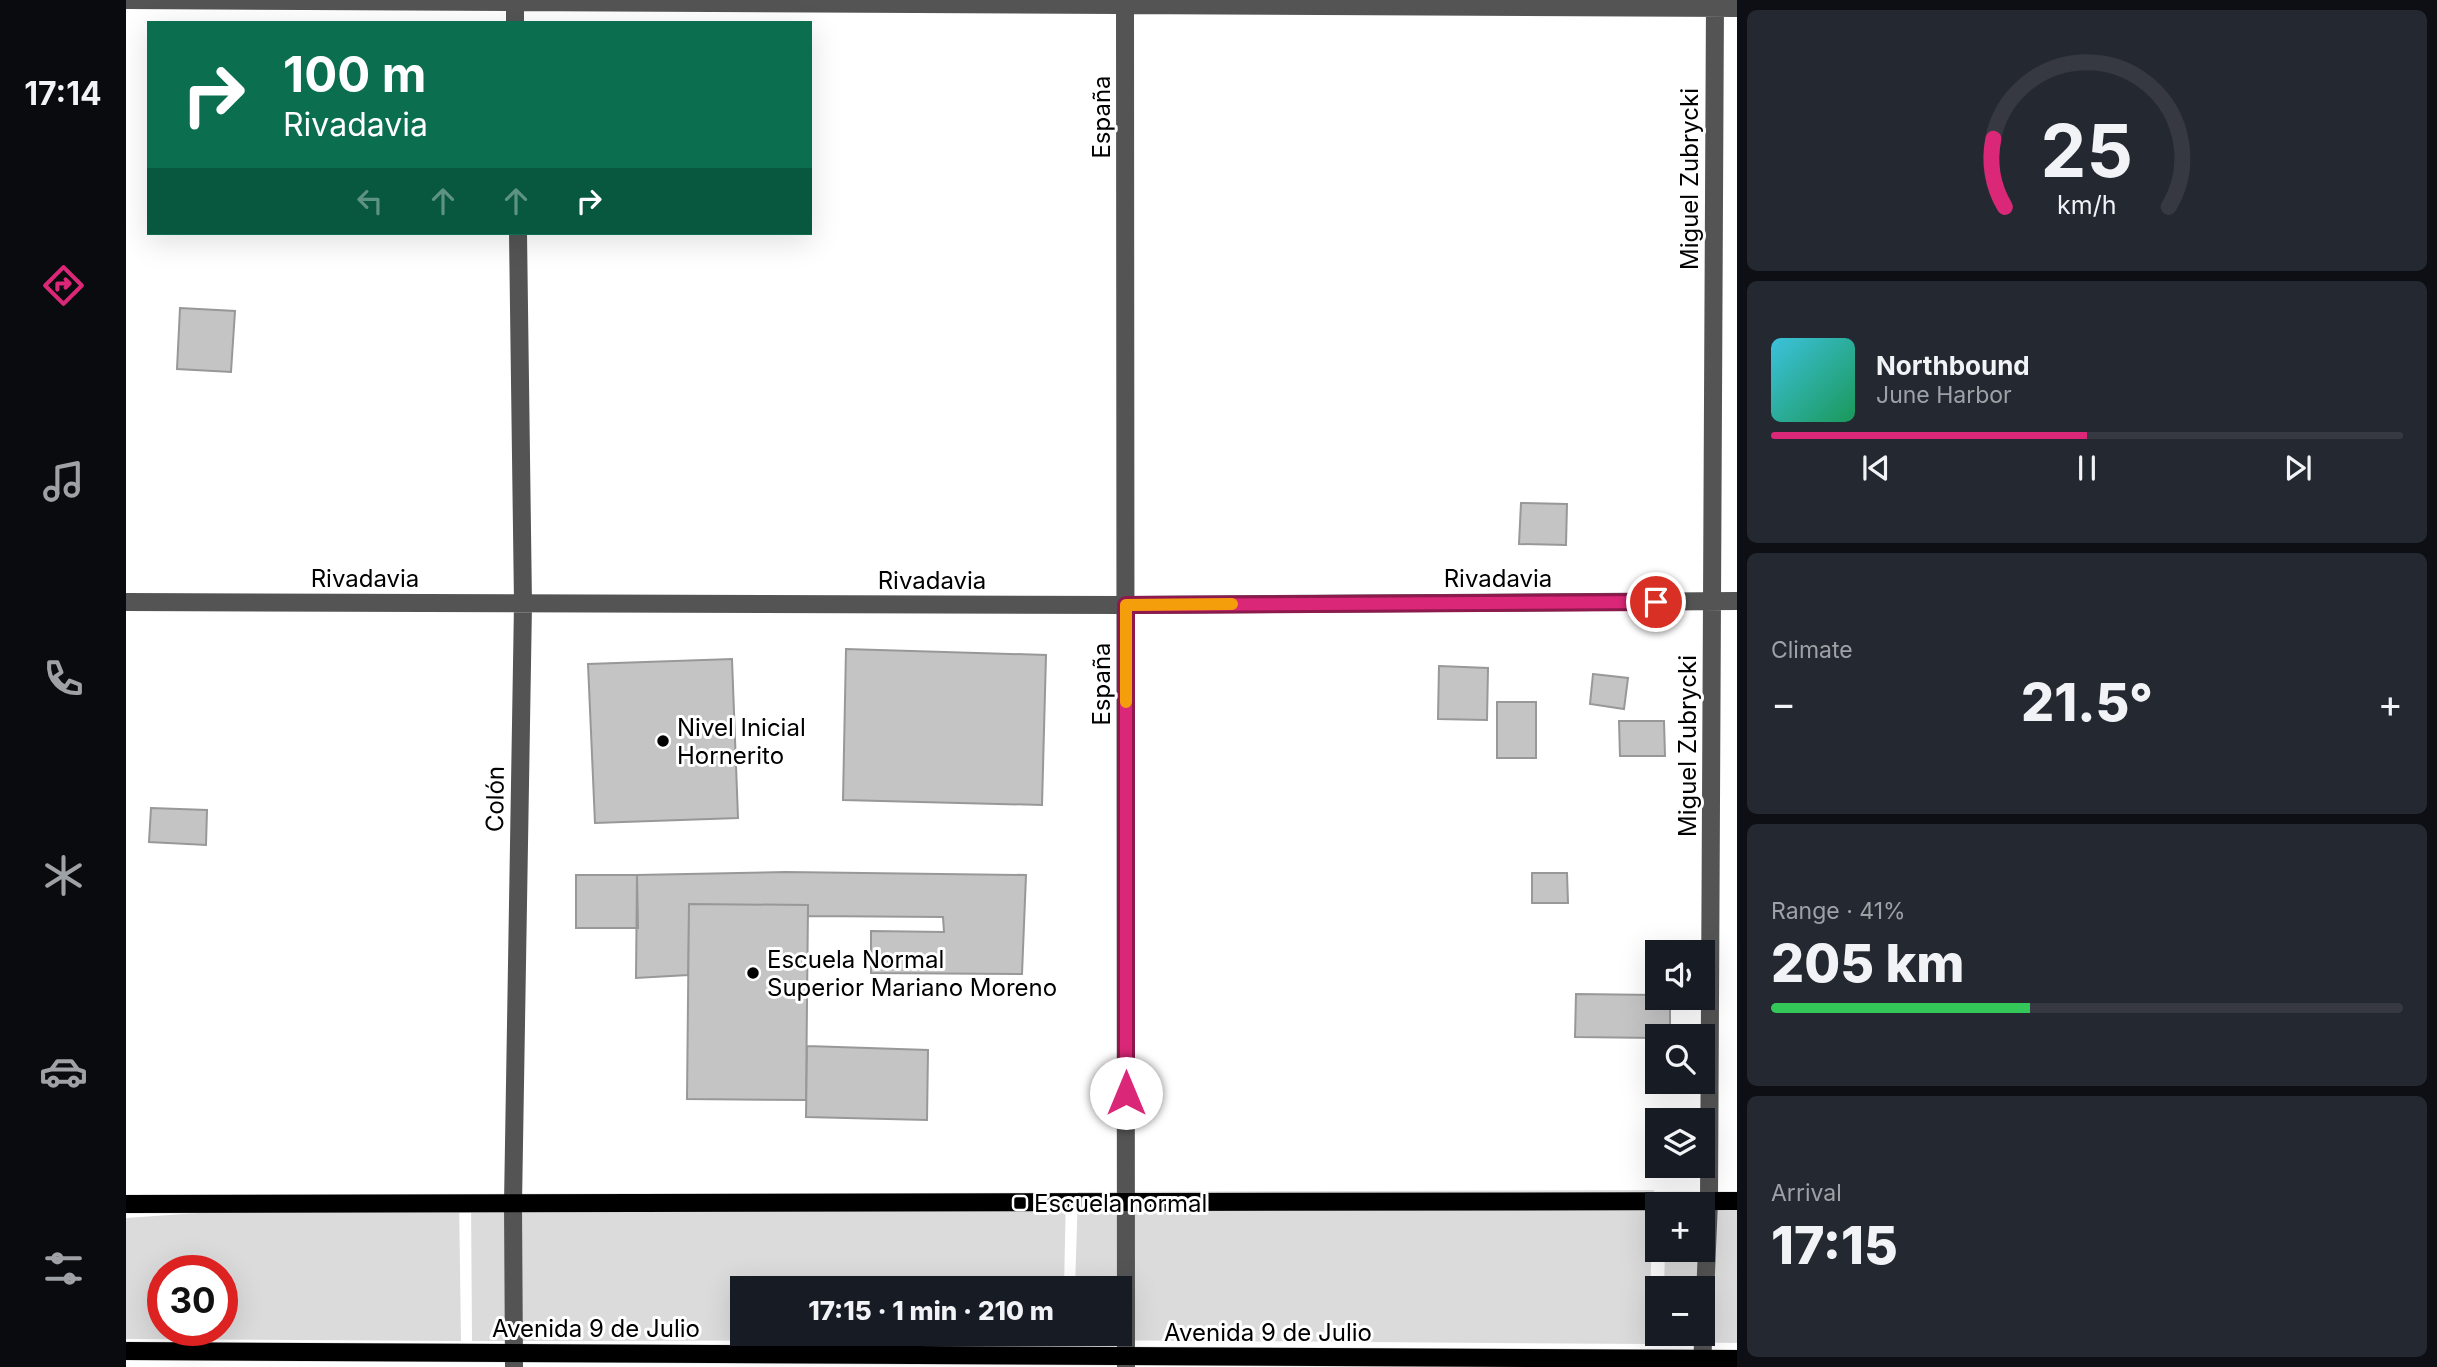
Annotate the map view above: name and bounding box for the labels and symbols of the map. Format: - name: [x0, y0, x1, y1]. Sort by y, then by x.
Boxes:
- street label: España: [1087, 75, 1116, 159]
- street label: Miguel Zubrycki: [1675, 88, 1704, 270]
- street label: Rivadavia: [311, 564, 419, 593]
- street label: Rivadavia: [1444, 564, 1552, 593]
- street label: Rivadavia: [878, 566, 986, 595]
- pin: [1626, 572, 1686, 632]
- street label: España: [1087, 642, 1116, 726]
- street label: Miguel Zubrycki: [1673, 655, 1702, 837]
- place label: Nivel Inicial Hornerito: [677, 713, 806, 770]
- marker: Nivel Inicial Hornerito: [655, 733, 671, 749]
- street label: Colón: [480, 766, 510, 832]
- place label: Escuela Normal Superior Mariano Moreno: [767, 945, 1057, 1002]
- marker: Escuela Normal Superior Mariano Moreno: [745, 965, 761, 981]
- position arrow: [1089, 1056, 1163, 1130]
- place label: Escuela normal: [1034, 1189, 1207, 1218]
- marker: Escuela normal: [1012, 1195, 1028, 1211]
- speed limit sign: 30: [147, 1255, 238, 1346]
- street label: Avenida 9 de Julio: [492, 1314, 700, 1343]
- street label: Avenida 9 de Julio: [1164, 1318, 1372, 1347]

